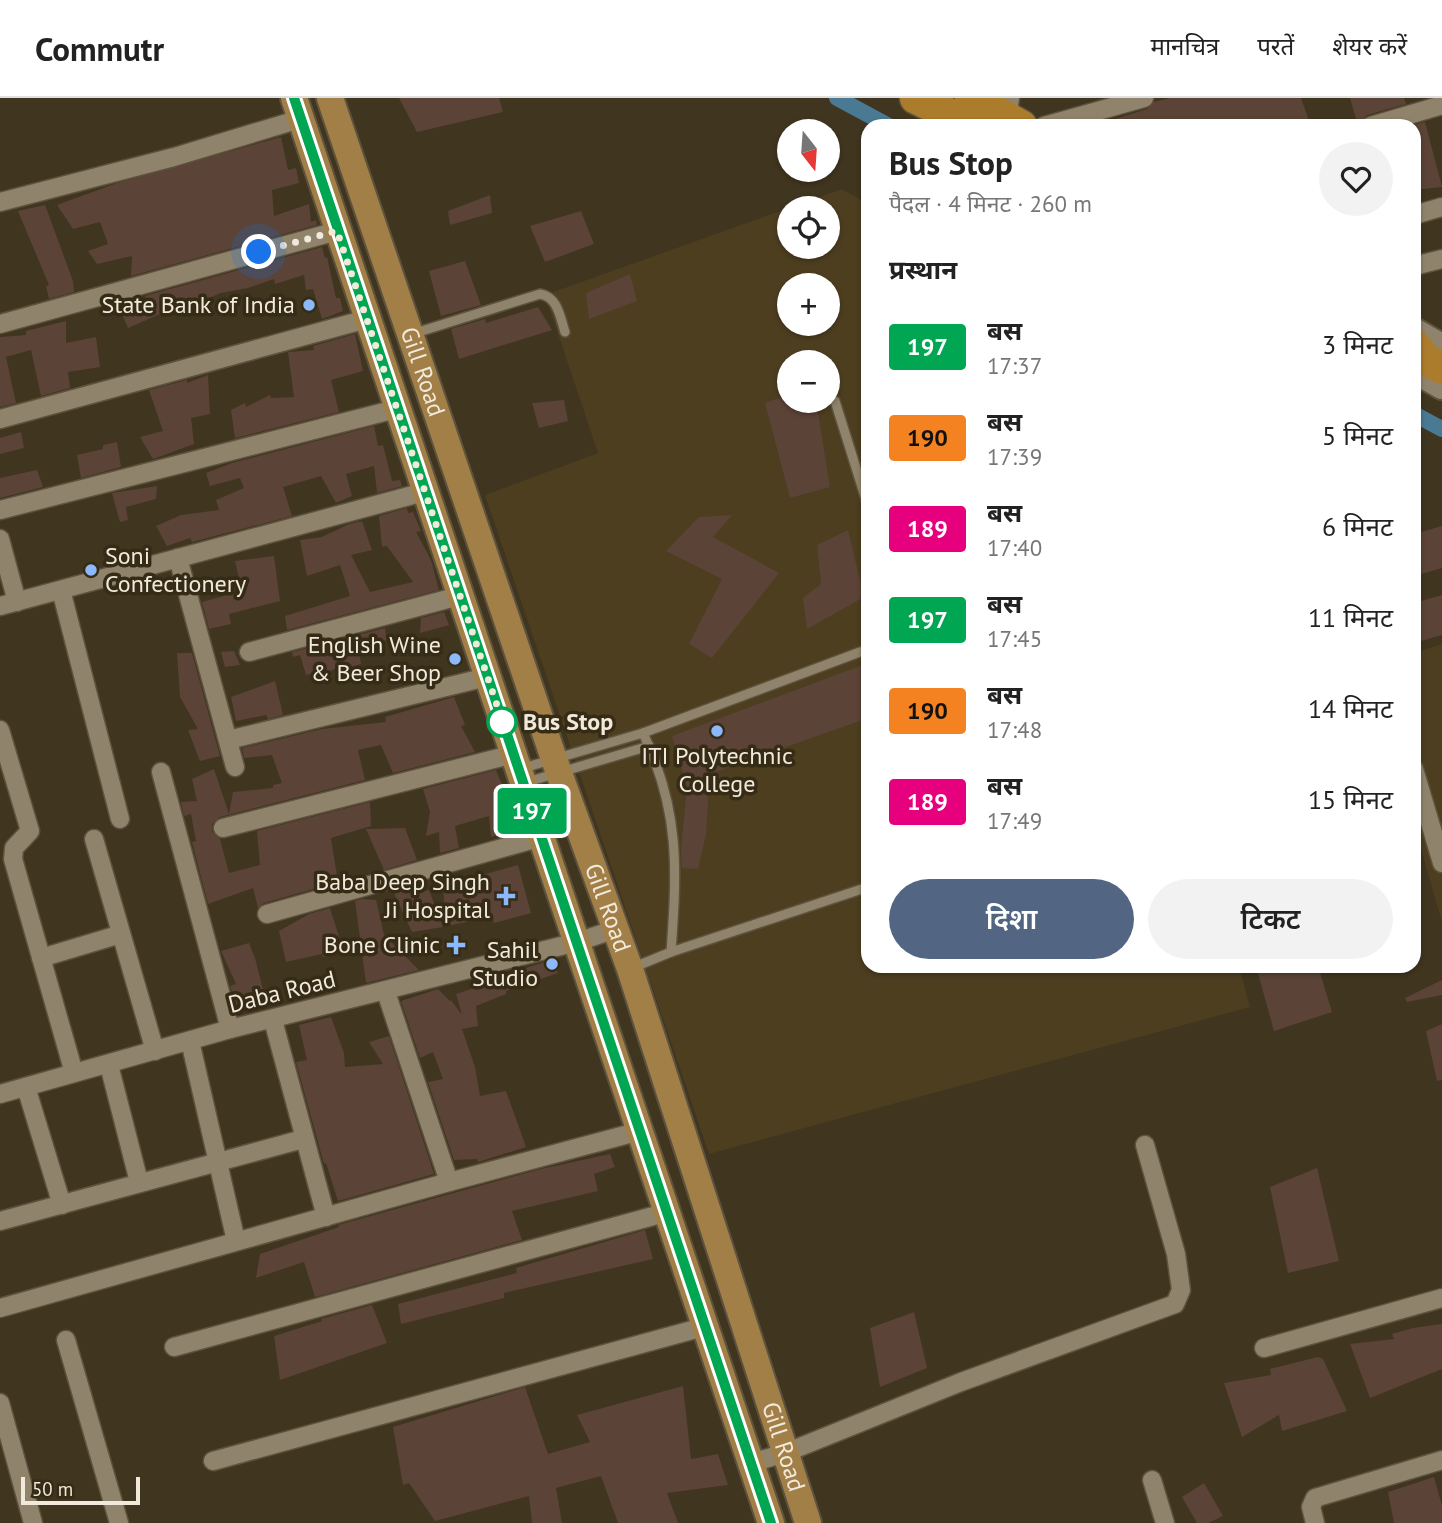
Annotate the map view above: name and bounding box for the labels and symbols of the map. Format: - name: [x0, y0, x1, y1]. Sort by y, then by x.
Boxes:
- north arrow: [777, 119, 840, 182]
- your location: [241, 234, 276, 269]
- place label: State Bank of India: [102, 289, 295, 320]
- marker: State Bank of India: [301, 297, 317, 313]
- street label: Gill Road: [394, 323, 453, 420]
- place label: Soni Confectionery: [105, 540, 246, 599]
- marker: Soni Confectionery: [83, 562, 99, 578]
- place label: English Wine & Beer Shop: [308, 629, 441, 688]
- marker: English Wine & Beer Shop: [447, 651, 463, 667]
- place label: Bus Stop: [523, 706, 613, 737]
- marker: Bus Stop: [487, 707, 517, 737]
- marker: ITI Polytechnic College: [709, 723, 725, 739]
- place label: ITI Polytechnic College: [641, 740, 793, 799]
- line badge: 197: [492, 788, 572, 834]
- street label: Gill Road: [578, 859, 639, 956]
- place label: Baba Deep Singh Ji Hospital: [315, 866, 490, 925]
- marker: Baba Deep Singh Ji Hospital: [496, 886, 516, 906]
- place label: Bone Clinic: [324, 929, 440, 960]
- place label: Sahil Studio: [472, 934, 538, 993]
- marker: Bone Clinic: [446, 935, 466, 955]
- marker: Sahil Studio: [544, 956, 560, 972]
- street label: Daba Road: [225, 963, 339, 1020]
- street label: Gill Road: [755, 1398, 813, 1495]
- scale bar: [21, 1474, 140, 1506]

